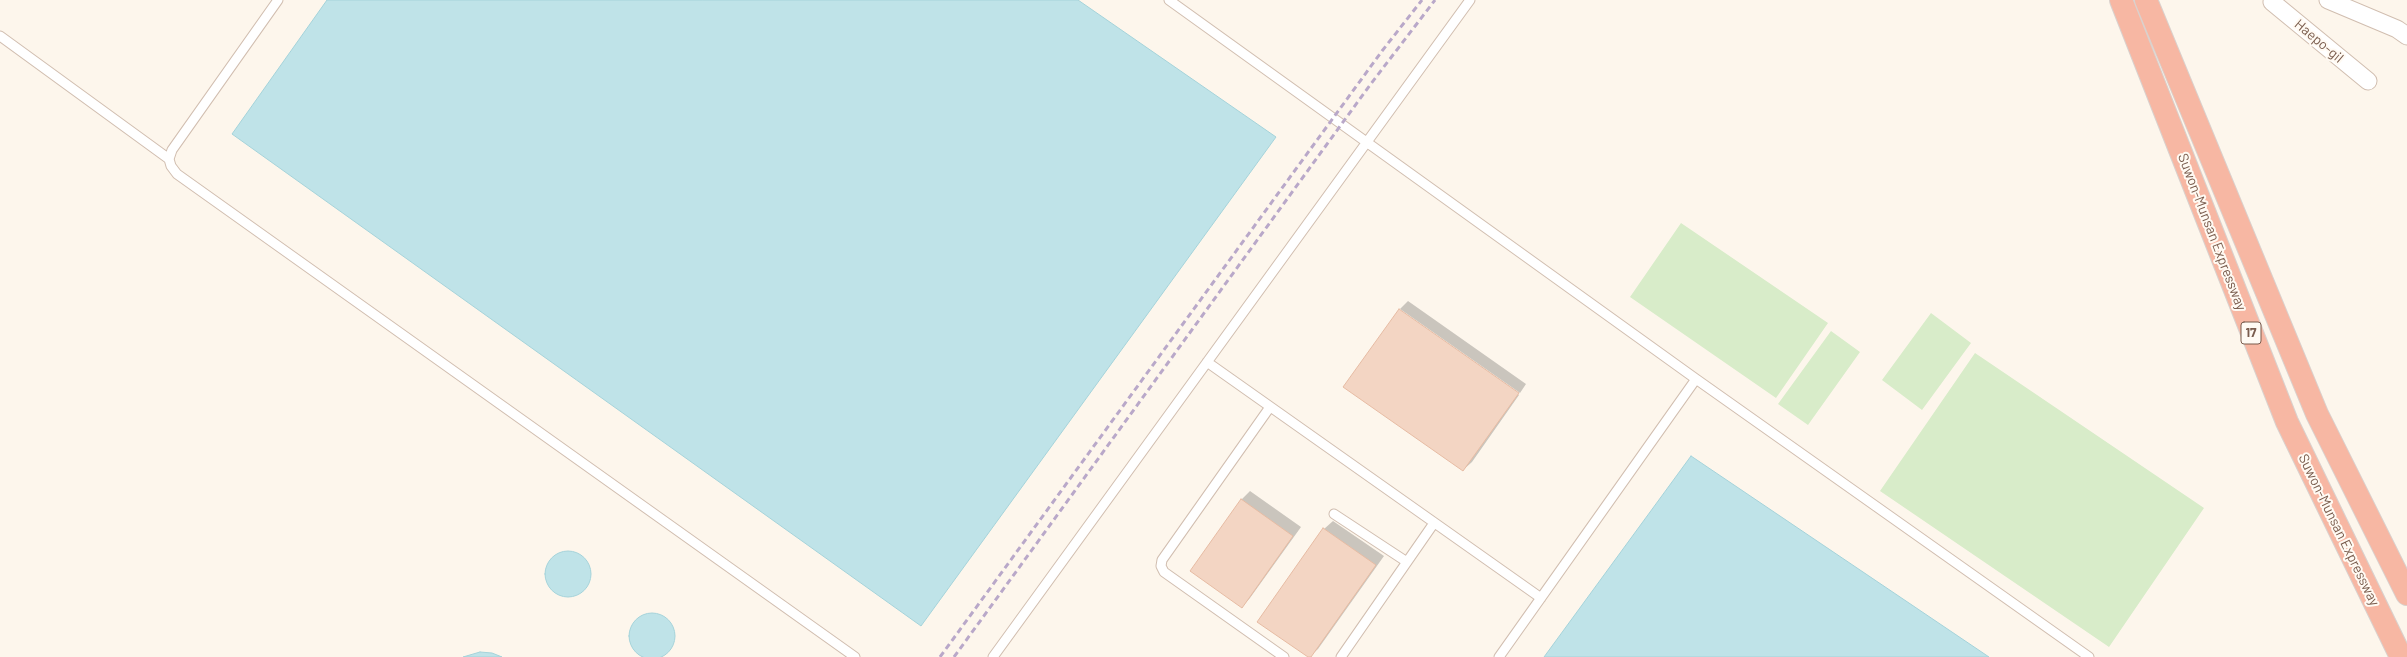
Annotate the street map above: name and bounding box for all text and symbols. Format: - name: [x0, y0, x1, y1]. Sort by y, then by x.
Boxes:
- street label: Haepo-gil: [2291, 16, 2347, 66]
- street label: Suwon-Munsan Expressway: [2174, 151, 2250, 313]
- road number: 17: [2241, 322, 2261, 344]
- street label: Suwon-Munsan Expressway: [2295, 451, 2383, 609]

